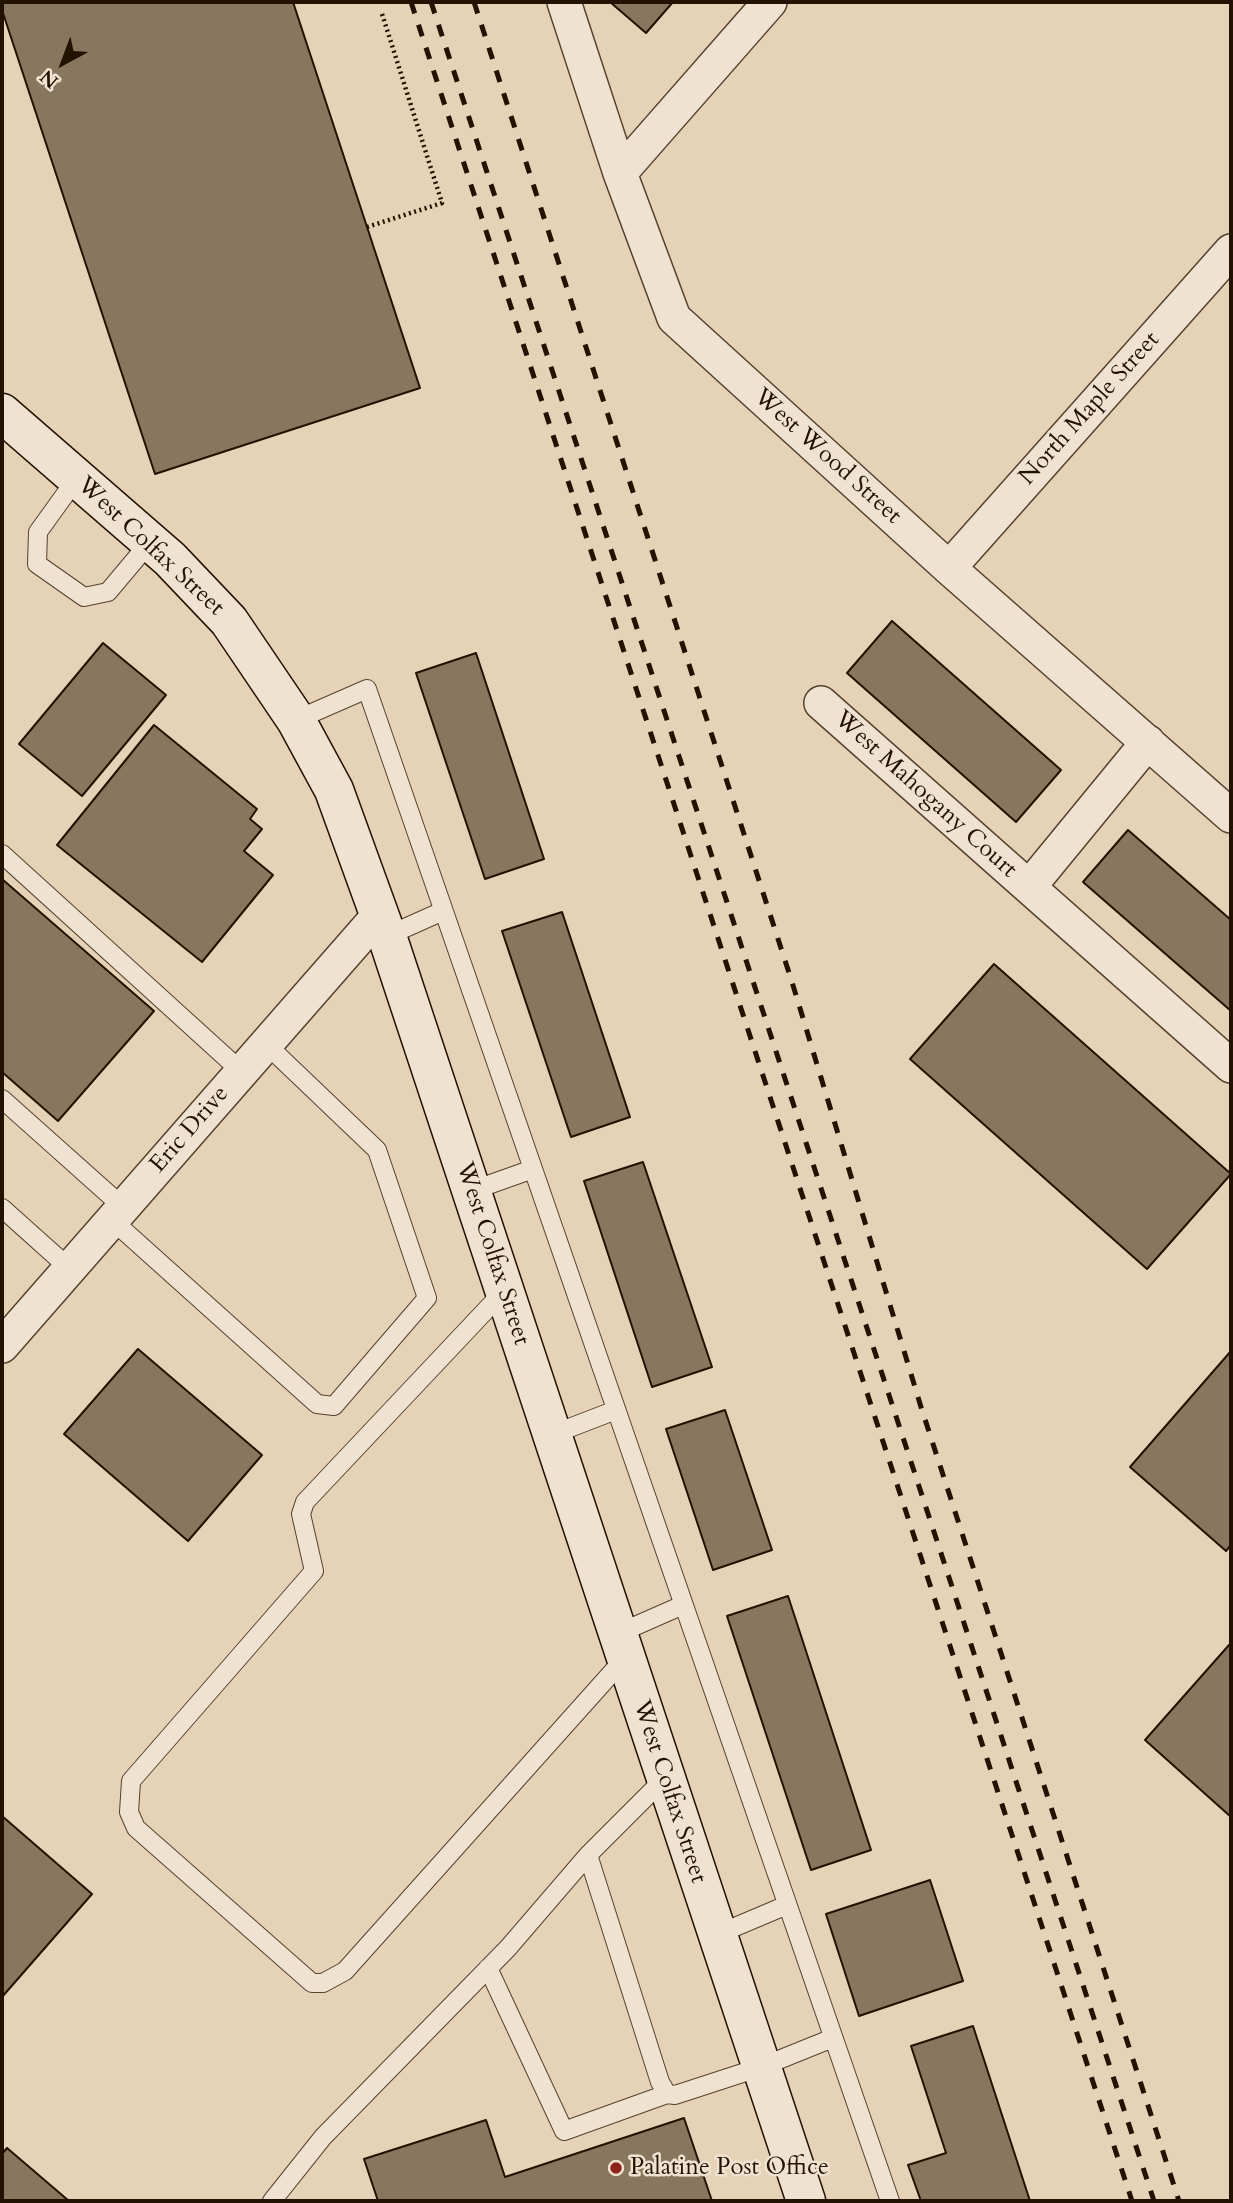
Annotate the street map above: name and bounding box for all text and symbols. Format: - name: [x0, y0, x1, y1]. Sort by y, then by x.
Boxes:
- north arrow: [28, 28, 98, 98]
- text: N: [34, 64, 64, 94]
- street label: North Maple Street: [1014, 326, 1166, 492]
- street label: West Wood Street: [747, 383, 907, 531]
- street label: West Colfax Street: [70, 471, 230, 623]
- street label: West Mahogany Court: [828, 705, 1022, 885]
- street label: Eric Drive: [144, 1081, 236, 1179]
- street label: West Colfax Street: [449, 1159, 535, 1349]
- street label: West Colfax Street: [626, 1697, 712, 1887]
- place label: Palatine Post Office: [630, 2154, 829, 2182]
- marker: Palatine Post Office: [608, 2160, 624, 2176]

